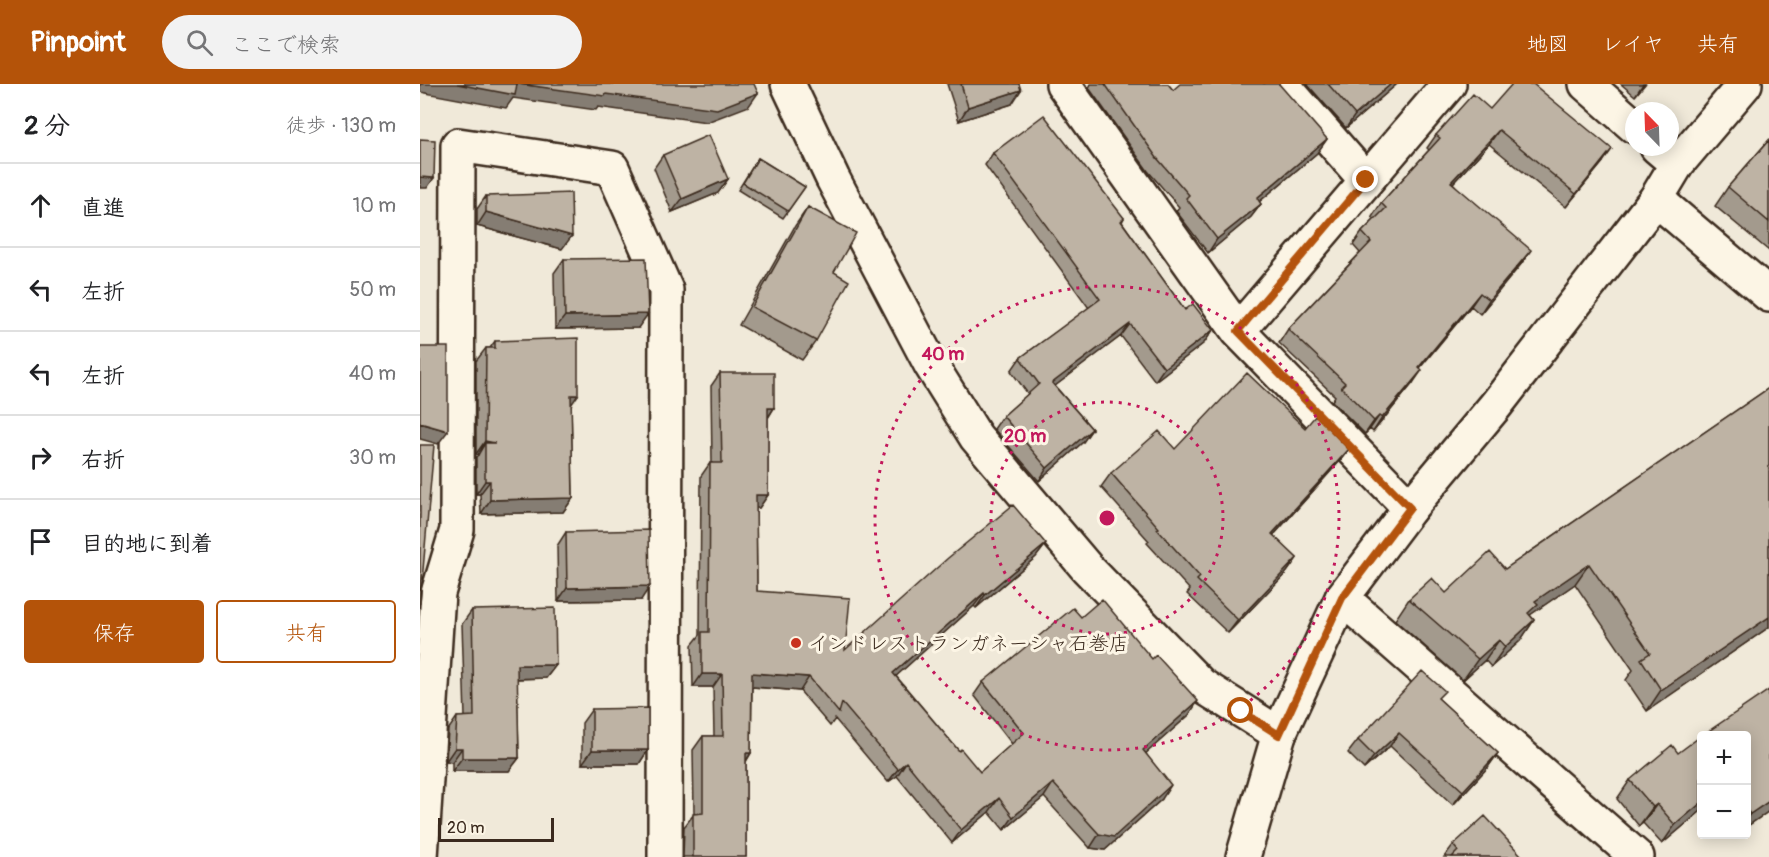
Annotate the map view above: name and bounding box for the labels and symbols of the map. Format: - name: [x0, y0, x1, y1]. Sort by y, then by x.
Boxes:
- north arrow: [1625, 102, 1679, 156]
- route end: [1352, 166, 1378, 192]
- text: 40 m: [922, 343, 964, 366]
- text: 20 m: [1004, 425, 1046, 448]
- centre of rings: [1097, 508, 1117, 528]
- place label: インドレストランガネーシャ石巻店: [808, 631, 1129, 656]
- marker: インドレストランガネーシャ石巻店: [789, 636, 803, 650]
- route start: [1227, 697, 1253, 723]
- scale bar: [438, 815, 554, 842]

